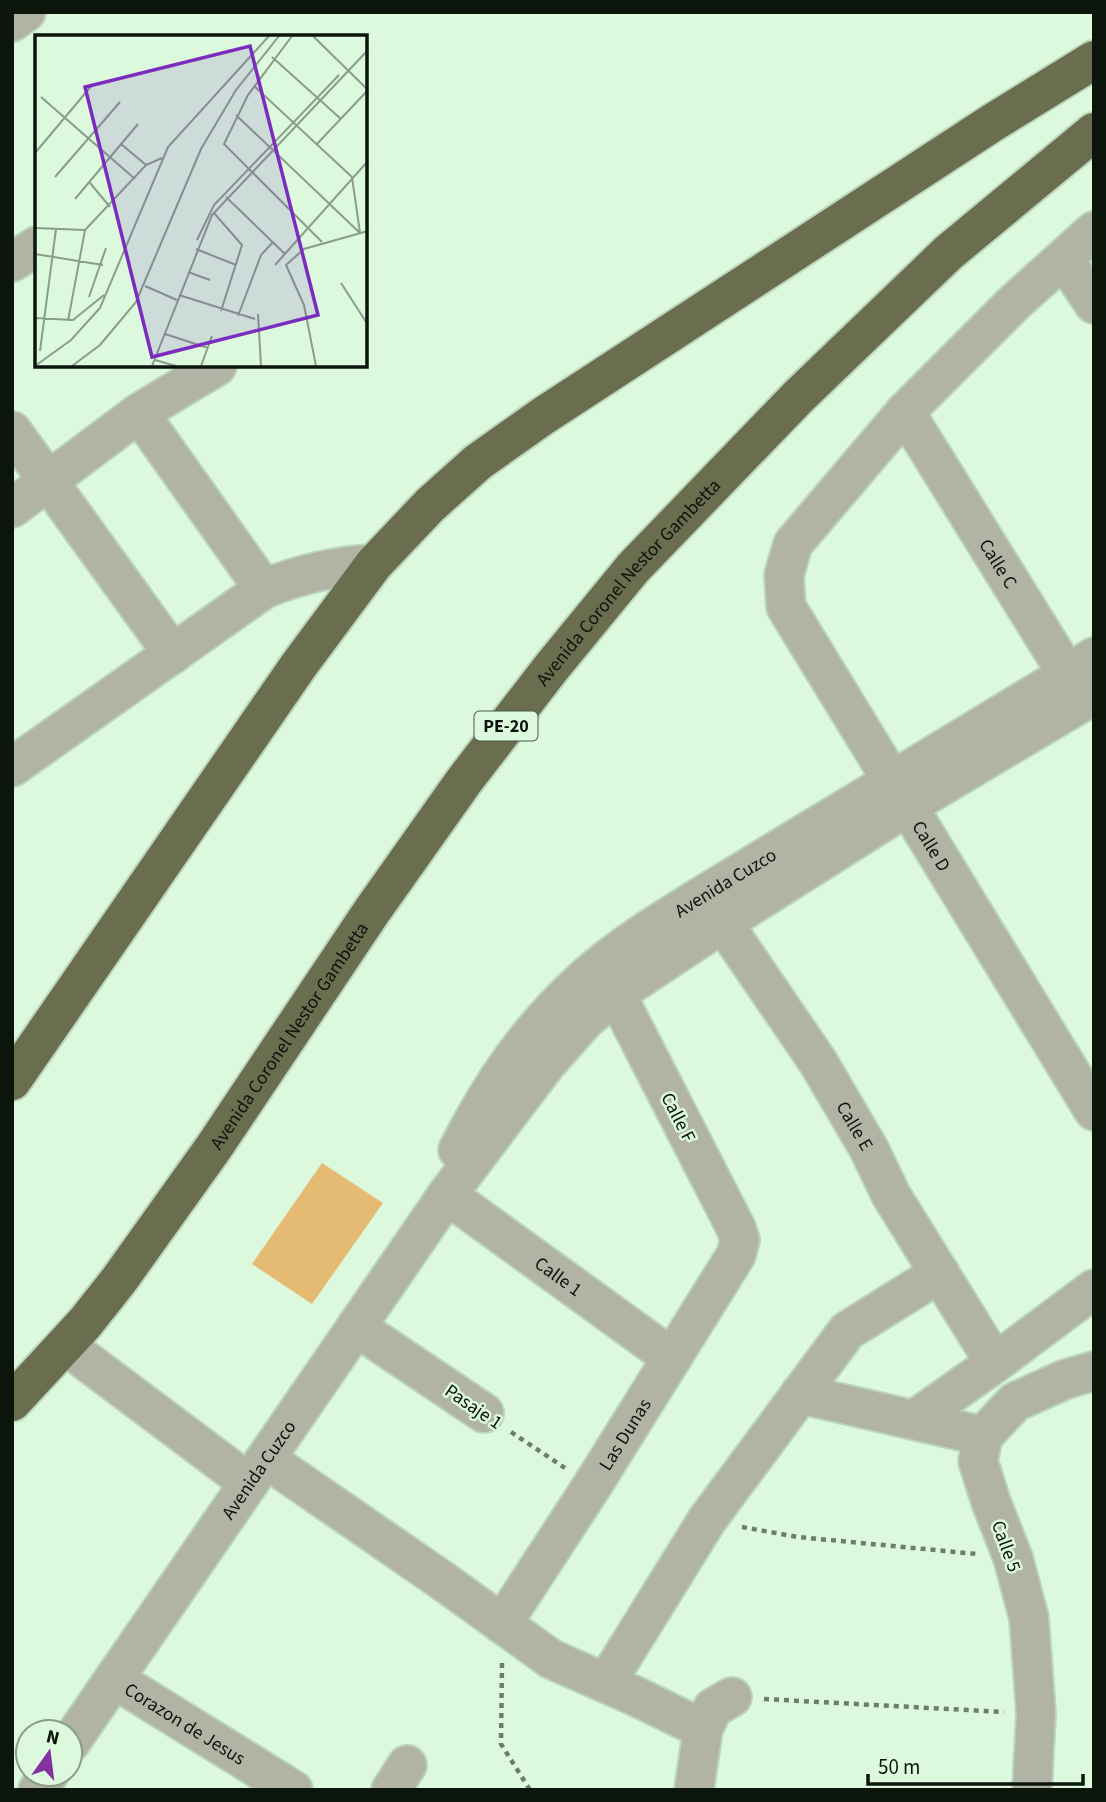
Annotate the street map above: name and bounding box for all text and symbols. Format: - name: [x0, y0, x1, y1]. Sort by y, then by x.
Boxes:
- inset map: [35, 35, 368, 368]
- street label: Avenida Coronel Nestor Gambetta: [530, 473, 727, 692]
- street label: Calle C: [972, 534, 1023, 594]
- road number: PE-20: [475, 712, 538, 740]
- street label: Calle D: [905, 816, 956, 877]
- street label: Avenida Cuzco: [670, 842, 782, 925]
- street label: Avenida Coronel Nestor Gambetta: [204, 917, 376, 1155]
- street label: Calle F: [654, 1088, 702, 1147]
- street label: Calle E: [829, 1096, 879, 1156]
- street label: Calle 1: [529, 1251, 587, 1304]
- street label: Pasaje 1: [439, 1378, 507, 1436]
- street label: Las Dunas: [593, 1393, 658, 1476]
- street label: Avenida Cuzco: [216, 1415, 303, 1525]
- street label: Calle 5: [984, 1517, 1027, 1576]
- street label: Corazon de Jesus: [119, 1677, 250, 1772]
- north arrow: [14, 1718, 84, 1788]
- text: N: [43, 1723, 62, 1753]
- scale bar: [868, 1742, 1083, 1786]
- text: 50 m: [878, 1752, 920, 1782]

